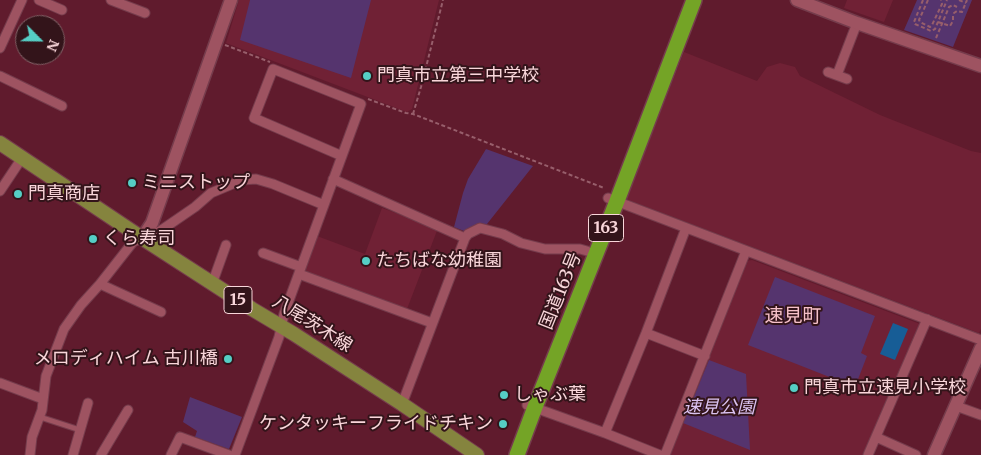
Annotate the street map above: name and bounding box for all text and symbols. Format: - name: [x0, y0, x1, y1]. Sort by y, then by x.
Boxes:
- north arrow: [15, 15, 65, 65]
- text: N: [42, 37, 63, 54]
- place label: 門真市立第三中学校: [377, 65, 539, 87]
- marker: 門真市立第三中学校: [361, 70, 373, 82]
- place label: ミニストップ: [142, 172, 250, 194]
- marker: ミニストップ: [126, 177, 138, 189]
- place label: 門真商店: [28, 183, 100, 205]
- marker: 門真商店: [12, 188, 24, 200]
- road number: 163: [588, 214, 624, 242]
- place label: くら寿司: [103, 228, 175, 250]
- marker: くら寿司: [87, 233, 99, 245]
- street label: 国道163号: [536, 249, 586, 333]
- place label: たちばな幼稚園: [376, 250, 502, 272]
- marker: たちばな幼稚園: [360, 255, 372, 267]
- road number: 15: [224, 286, 252, 314]
- street label: 八尾茨木線: [268, 291, 356, 357]
- district label: 速見町: [765, 306, 821, 328]
- place label: メロディハイム 古川橋: [34, 348, 218, 370]
- marker: メロディハイム 古川橋: [222, 353, 234, 365]
- place label: 門真市立速見小学校: [804, 377, 966, 399]
- marker: 門真市立速見小学校: [788, 382, 800, 394]
- place label: しゃぶ葉: [514, 384, 586, 406]
- marker: しゃぶ葉: [498, 389, 510, 401]
- park label: 速見公園: [683, 397, 755, 419]
- place label: ケンタッキーフライドチキン: [259, 413, 493, 435]
- marker: ケンタッキーフライドチキン: [497, 418, 509, 430]

